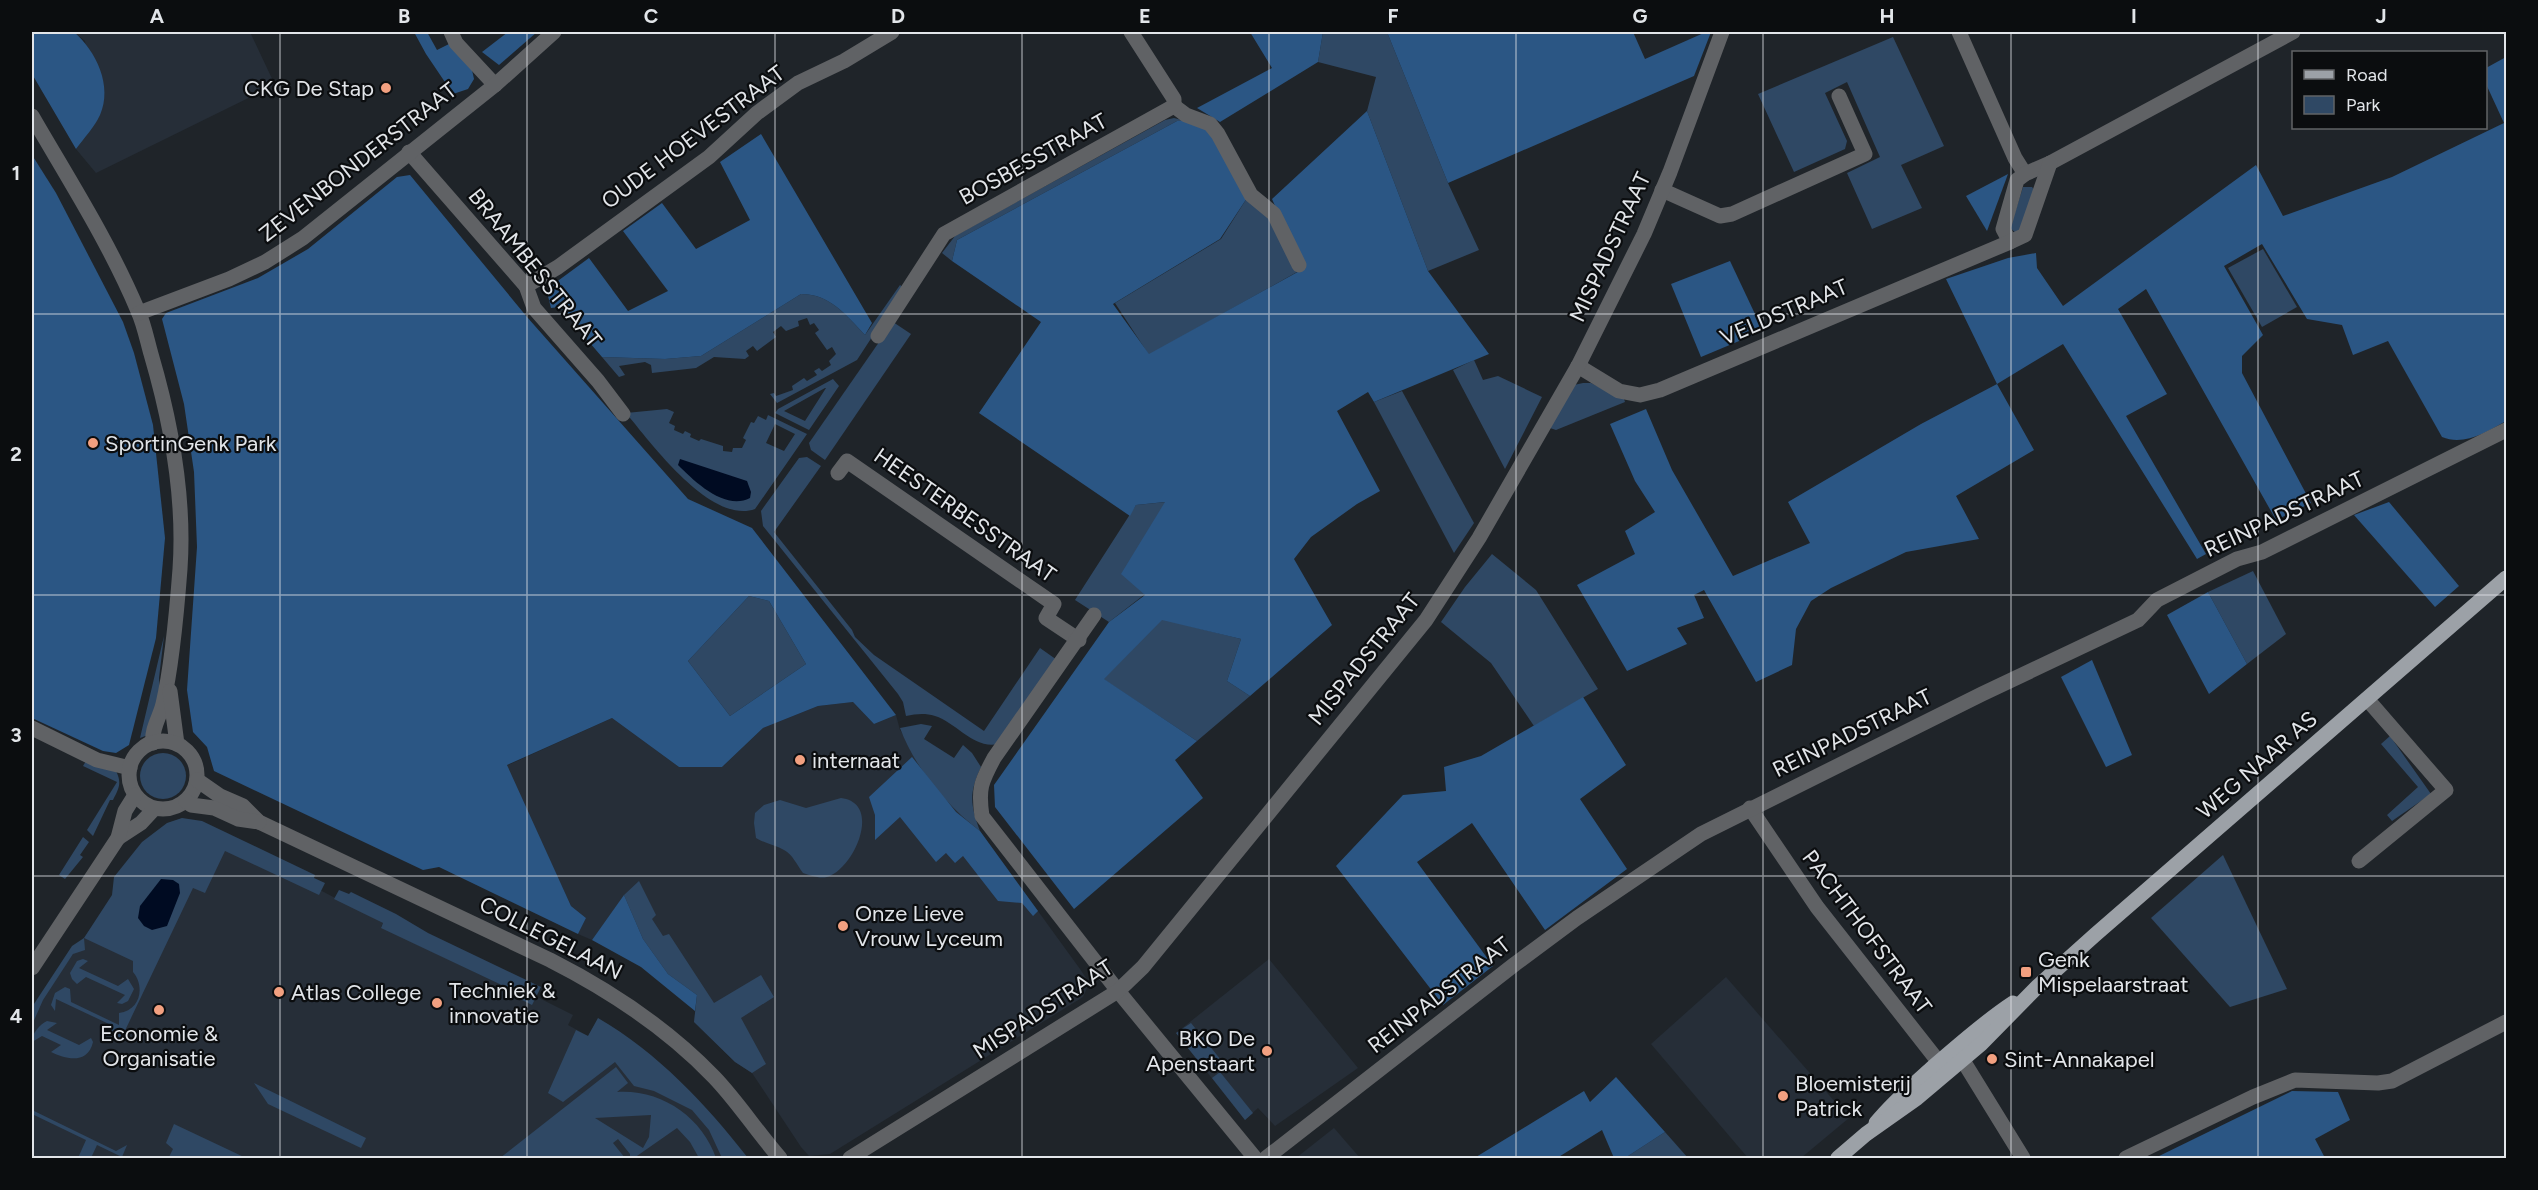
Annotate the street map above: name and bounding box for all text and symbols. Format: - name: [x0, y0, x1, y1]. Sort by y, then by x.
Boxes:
- text: A: [150, 4, 165, 28]
- text: B: [398, 4, 410, 28]
- text: C: [644, 4, 658, 28]
- text: D: [891, 4, 905, 28]
- text: E: [1139, 4, 1151, 28]
- text: F: [1387, 4, 1399, 28]
- text: G: [1633, 4, 1648, 28]
- text: H: [1880, 4, 1895, 28]
- text: I: [2131, 4, 2137, 28]
- text: J: [2375, 4, 2387, 28]
- legend: [2292, 51, 2487, 129]
- street label: OUDE HOEVESTRAAT: [596, 59, 790, 215]
- text: Road: [2346, 64, 2387, 86]
- place label: CKG De Stap: [244, 75, 374, 102]
- street label: ZEVENBONDERSTRAAT: [254, 77, 462, 247]
- marker: CKG De Stap: [379, 81, 393, 95]
- text: Park: [2346, 94, 2381, 116]
- street label: BOSBESSTRAAT: [954, 107, 1112, 211]
- text: 1: [12, 161, 20, 185]
- street label: MISPADSTRAAT: [1564, 168, 1656, 326]
- street label: BRAAMBESSTRAAT: [463, 183, 607, 353]
- street label: VELDSTRAAT: [1716, 273, 1852, 351]
- place label: SportinGenk Park: [105, 430, 277, 457]
- marker: SportinGenk Park: [86, 436, 100, 450]
- text: 2: [10, 442, 22, 466]
- street label: HEESTERBESSTRAAT: [869, 442, 1061, 588]
- street label: REINPADSTRAAT: [2200, 465, 2368, 563]
- street label: MISPADSTRAAT: [1303, 588, 1425, 730]
- street label: REINPADSTRAAT: [1768, 683, 1936, 783]
- street label: WEG NAAR AS: [2191, 705, 2323, 825]
- text: 3: [10, 723, 22, 747]
- place label: internaat: [812, 747, 900, 774]
- marker: internaat: [793, 753, 807, 767]
- street label: PACHTHOFSTRAAT: [1797, 845, 1937, 1019]
- street label: COLLEGELAAN: [475, 890, 627, 986]
- place label: Onze Lieve Vrouw Lyceum: [855, 900, 1003, 952]
- marker: Onze Lieve Vrouw Lyceum: [836, 919, 850, 933]
- street label: REINPADSTRAAT: [1362, 931, 1516, 1059]
- place label: Genk Mispelaarstraat: [2038, 946, 2188, 998]
- street label: MISPADSTRAAT: [968, 954, 1118, 1064]
- marker: Genk Mispelaarstraat: [2019, 965, 2033, 979]
- place label: Techniek & innovatie: [449, 977, 556, 1029]
- place label: Atlas College: [291, 979, 421, 1006]
- marker: Atlas College: [272, 985, 286, 999]
- marker: Techniek & innovatie: [430, 996, 444, 1010]
- marker: Economie & Organisatie: [152, 1003, 166, 1017]
- text: 4: [10, 1004, 23, 1028]
- place label: Economie & Organisatie: [100, 1020, 218, 1072]
- place label: BKO De Apenstaart: [1146, 1025, 1255, 1077]
- marker: BKO De Apenstaart: [1260, 1044, 1274, 1058]
- place label: Sint-Annakapel: [2004, 1046, 2155, 1073]
- marker: Sint-Annakapel: [1985, 1052, 1999, 1066]
- place label: Bloemisterij Patrick: [1795, 1070, 1911, 1122]
- marker: Bloemisterij Patrick: [1776, 1089, 1790, 1103]

